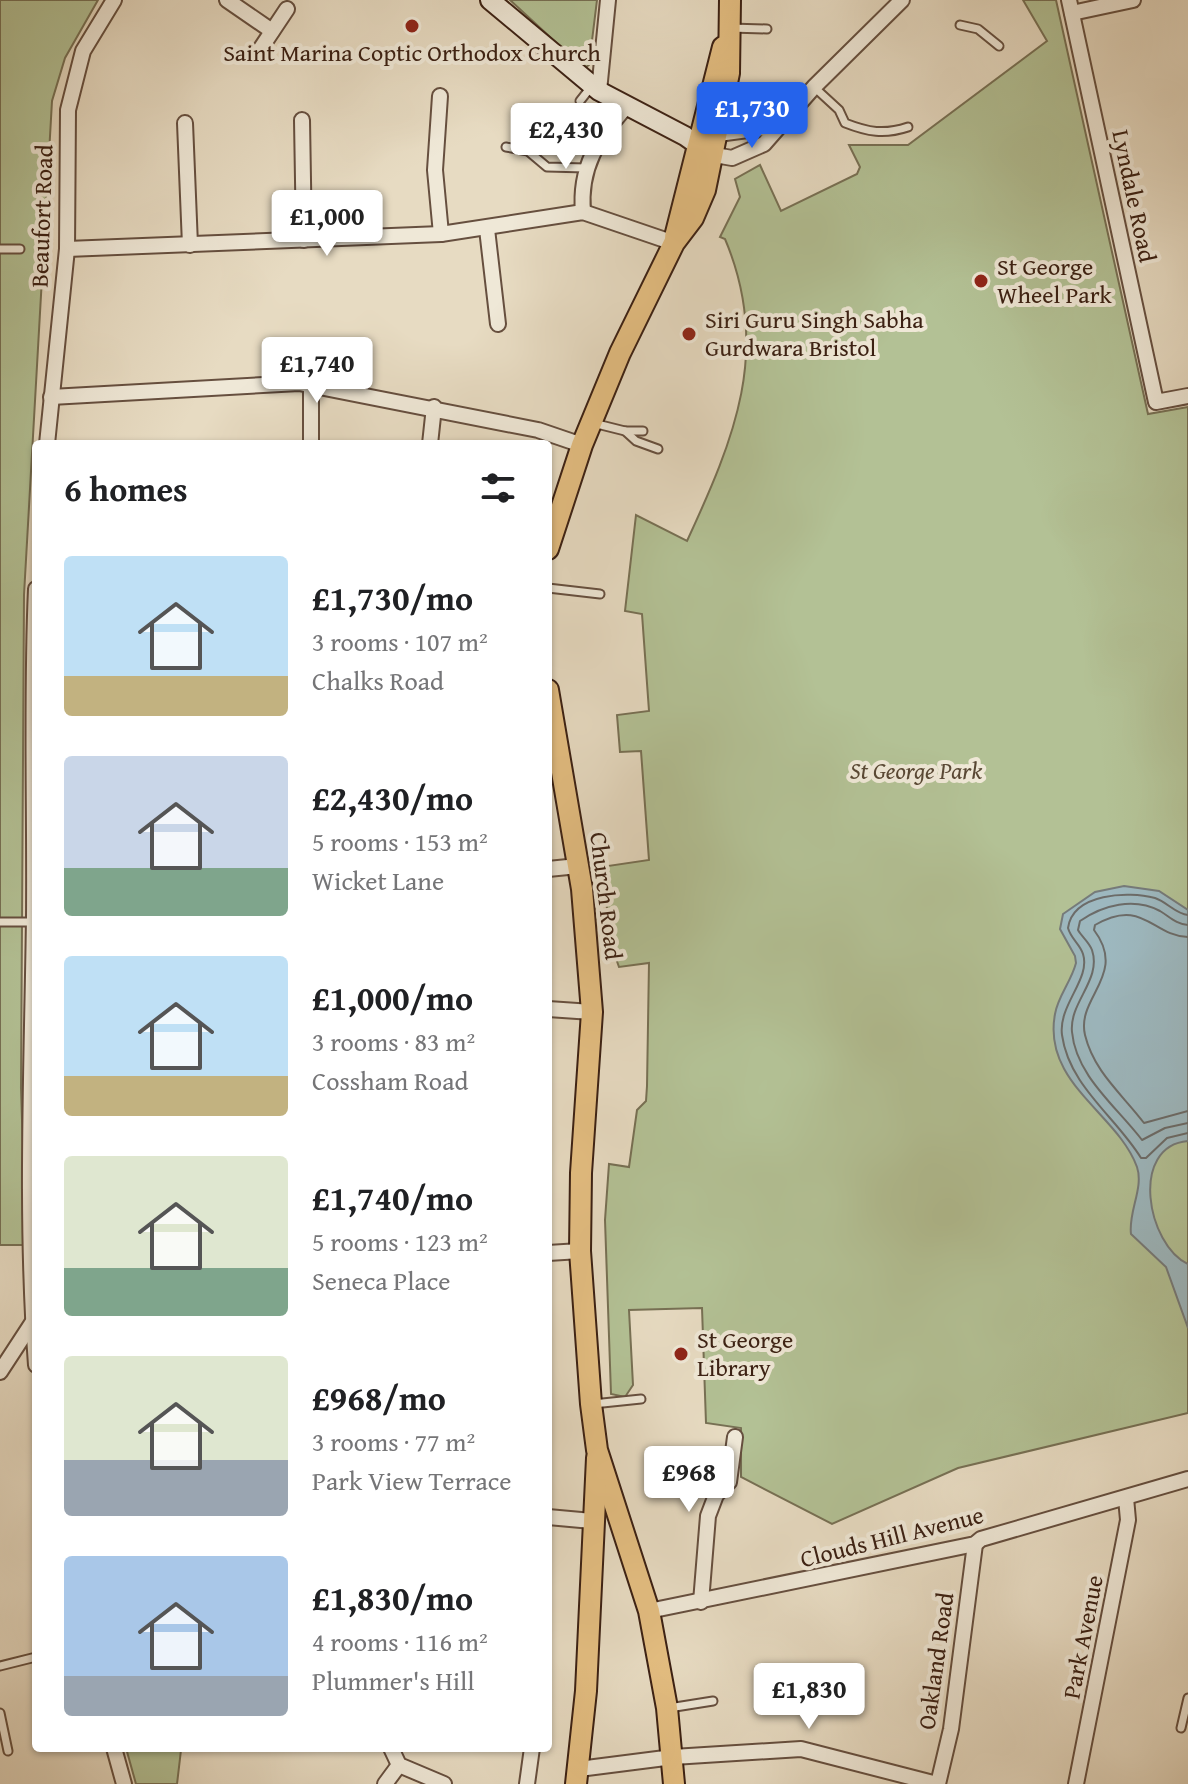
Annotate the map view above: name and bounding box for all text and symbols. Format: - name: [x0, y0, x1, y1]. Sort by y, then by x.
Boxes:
- marker: Saint Marina Coptic Orthodox Church: [403, 17, 421, 35]
- place label: Saint Marina Coptic Orthodox Church: [223, 35, 601, 70]
- pin: £1,730: [687, 82, 817, 150]
- text: £1,730: [715, 88, 789, 127]
- pin: £2,430: [501, 103, 631, 171]
- text: £2,430: [529, 109, 603, 148]
- street label: Lyndale Road: [1103, 126, 1166, 266]
- street label: Beaufort Road: [22, 144, 61, 288]
- pin: £1,000: [262, 190, 392, 258]
- text: £1,000: [290, 196, 364, 235]
- place label: St George Wheel Park: [997, 249, 1113, 312]
- marker: St George Wheel Park: [972, 272, 990, 290]
- place label: Siri Guru Singh Sabha Gurdwara Bristol: [705, 302, 924, 365]
- marker: Siri Guru Singh Sabha Gurdwara Bristol: [680, 325, 698, 343]
- pin: £1,740: [252, 337, 382, 405]
- text: £1,740: [280, 343, 354, 382]
- text: 6 homes: [64, 464, 188, 513]
- icon: filters: [476, 466, 520, 510]
- text: £1,730/mo: [312, 573, 473, 622]
- icon: home: [128, 588, 224, 684]
- text: 3 rooms · 107 m²: [312, 622, 488, 661]
- text: Chalks Road: [312, 661, 444, 700]
- park label: St George Park: [850, 753, 982, 788]
- text: £2,430/mo: [312, 773, 473, 822]
- icon: home: [128, 788, 224, 884]
- text: 5 rooms · 153 m²: [312, 822, 488, 861]
- street label: Church Road: [581, 830, 632, 962]
- text: Wicket Lane: [312, 861, 444, 900]
- text: £1,000/mo: [312, 973, 473, 1022]
- icon: home: [128, 988, 224, 1084]
- text: 3 rooms · 83 m²: [312, 1022, 475, 1061]
- text: Cossham Road: [312, 1061, 468, 1100]
- text: £1,740/mo: [312, 1173, 473, 1222]
- icon: home: [128, 1188, 224, 1284]
- text: 5 rooms · 123 m²: [312, 1222, 488, 1261]
- text: Seneca Place: [312, 1261, 451, 1300]
- place label: St George Library: [697, 1322, 793, 1385]
- marker: St George Library: [672, 1345, 690, 1363]
- text: £968/mo: [312, 1373, 446, 1422]
- icon: home: [128, 1388, 224, 1484]
- text: 3 rooms · 77 m²: [312, 1422, 475, 1461]
- pin: £968: [642, 1446, 736, 1514]
- text: £968: [662, 1452, 716, 1491]
- text: Park View Terrace: [312, 1461, 512, 1500]
- street label: Clouds Hill Avenue: [797, 1497, 987, 1576]
- street label: Park Avenue: [1053, 1572, 1112, 1702]
- text: £1,830/mo: [312, 1573, 473, 1622]
- icon: home: [128, 1588, 224, 1684]
- street label: Oakland Road: [909, 1590, 962, 1732]
- text: 4 rooms · 116 m²: [312, 1622, 488, 1661]
- text: Plummer's Hill: [312, 1661, 475, 1700]
- pin: £1,830: [744, 1663, 874, 1731]
- text: £1,830: [772, 1669, 846, 1708]

